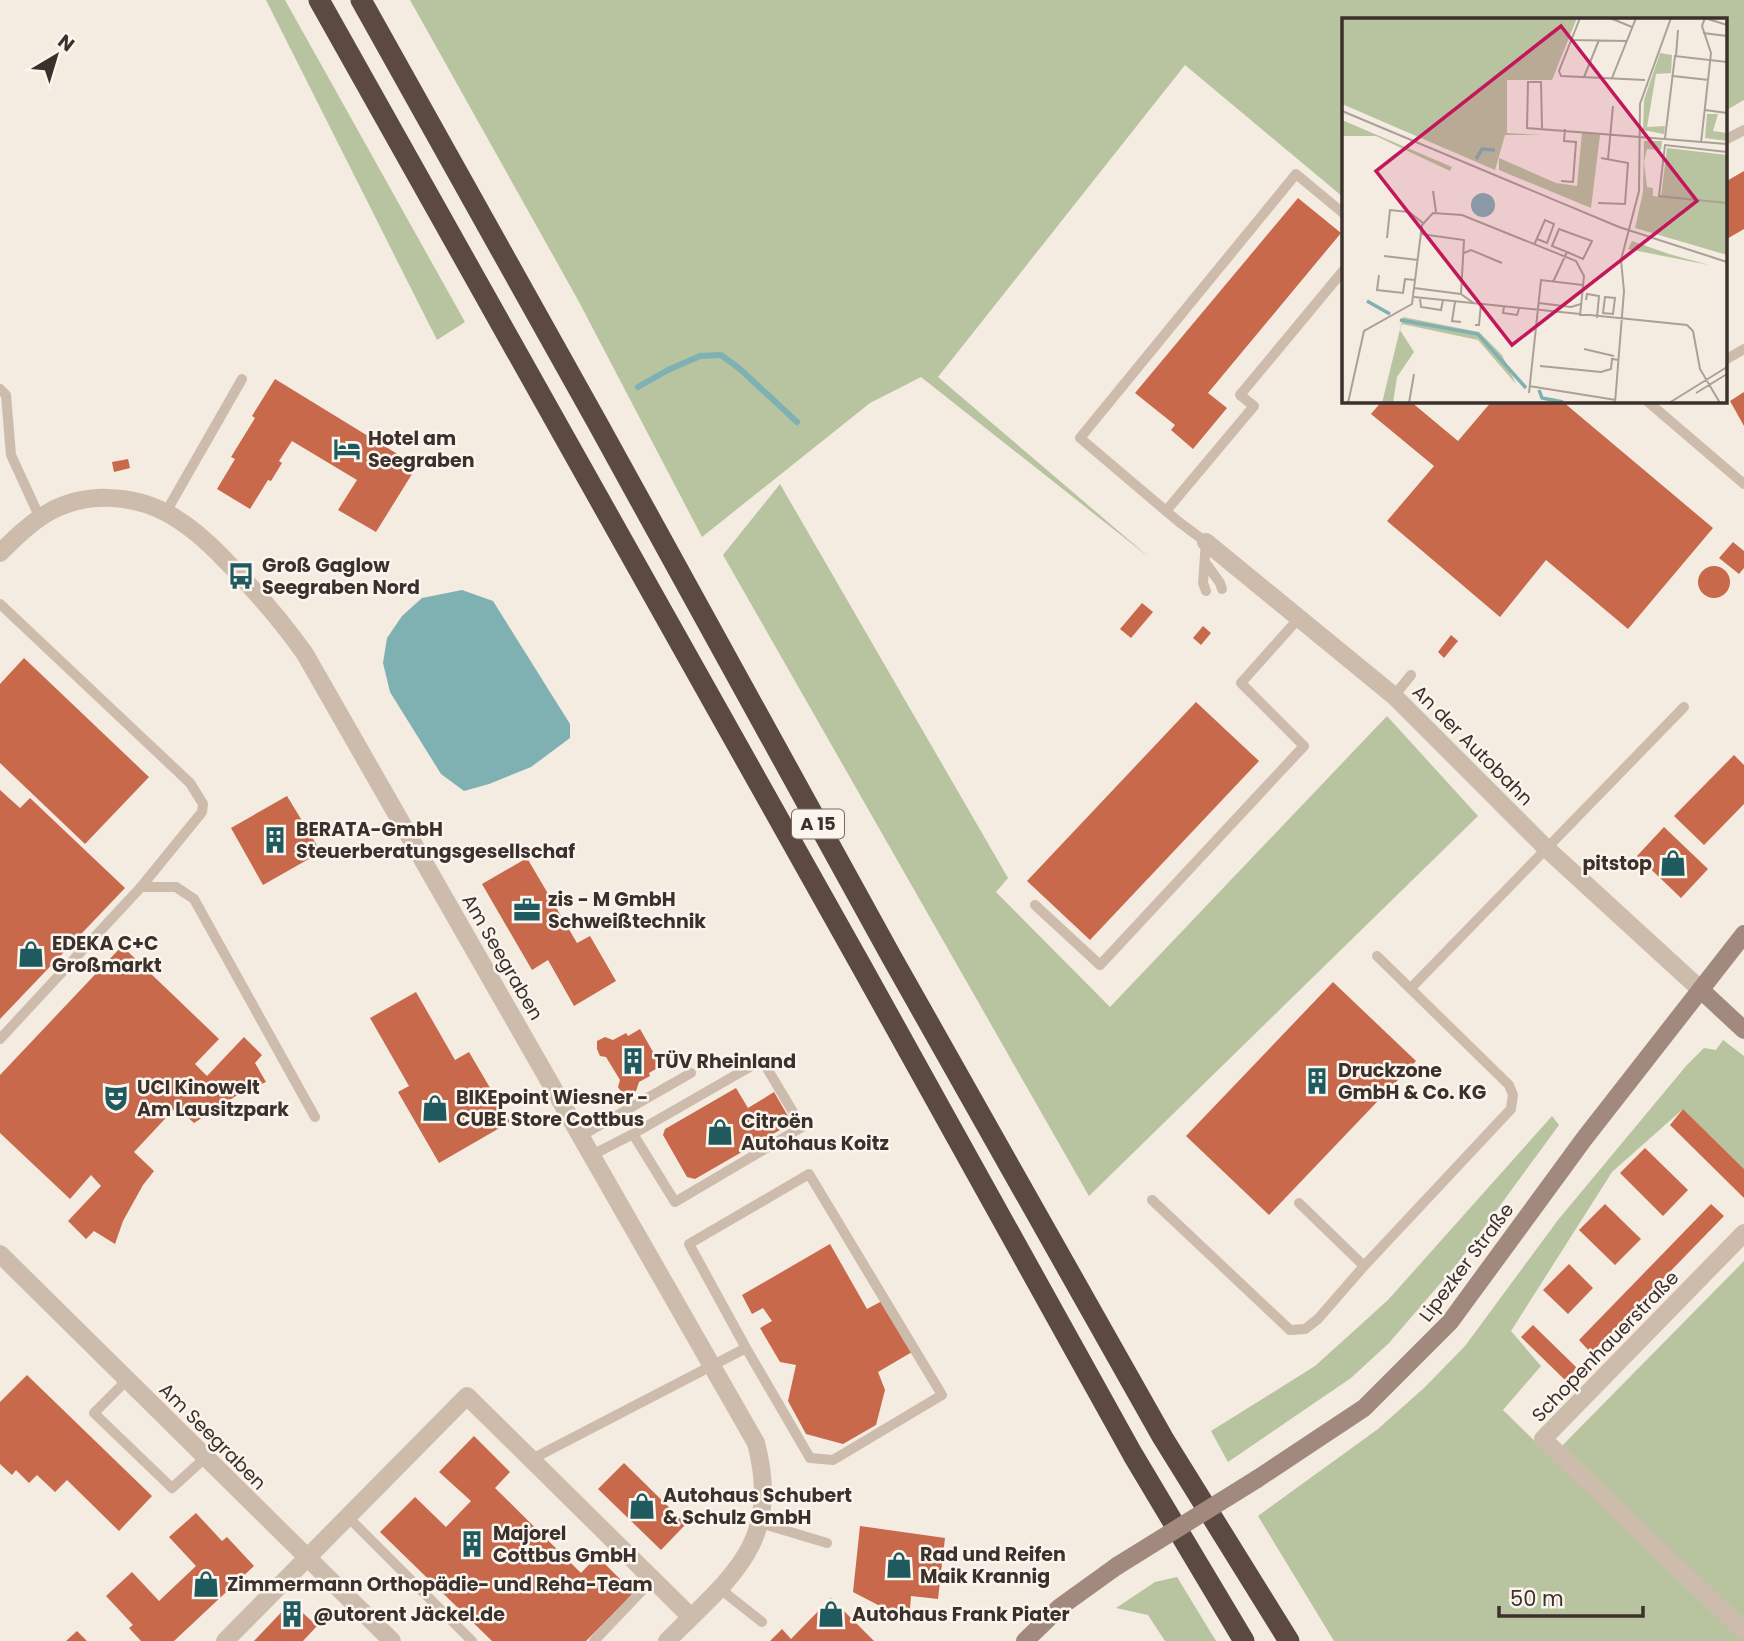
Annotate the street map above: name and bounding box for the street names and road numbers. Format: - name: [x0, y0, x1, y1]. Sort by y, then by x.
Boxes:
- street label: An der Autobahn: [1406, 679, 1539, 812]
- road number: A 15: [792, 810, 844, 838]
- street label: Am Seegraben: [455, 889, 550, 1025]
- street label: Lipezker Straße: [1413, 1197, 1520, 1327]
- street label: Schopenhauerstraße: [1526, 1265, 1685, 1428]
- street label: Am Seegraben: [153, 1377, 272, 1496]

